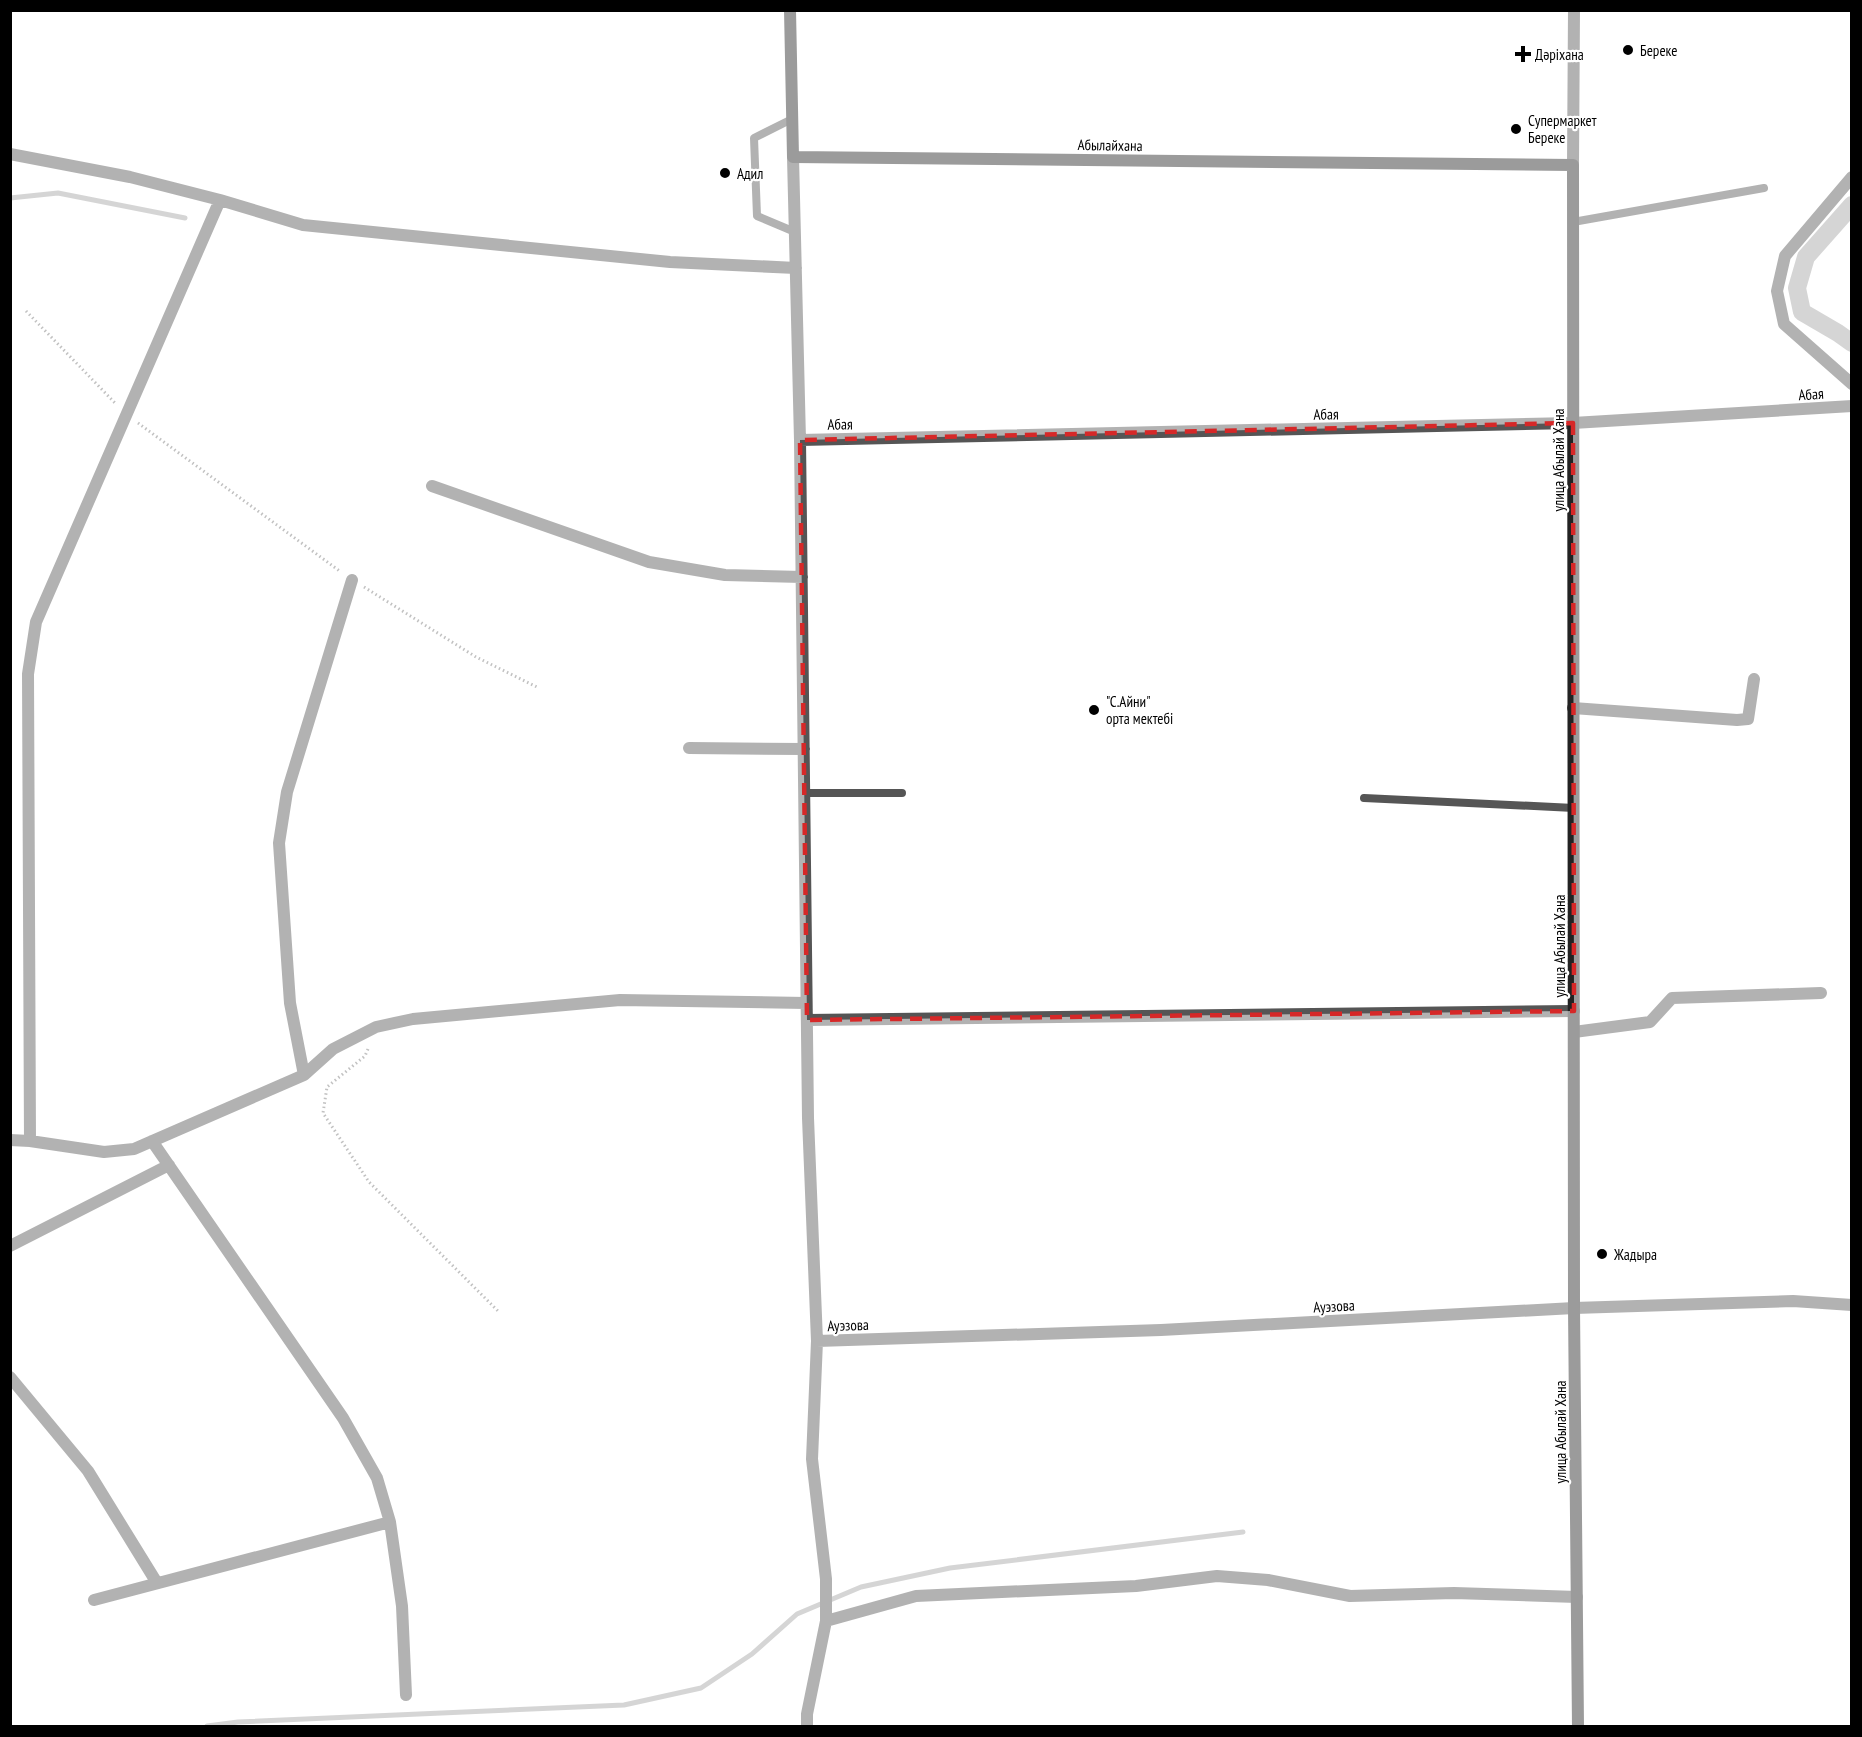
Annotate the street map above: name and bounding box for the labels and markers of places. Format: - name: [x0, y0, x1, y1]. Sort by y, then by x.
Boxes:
- place label: Береке: [1640, 41, 1677, 60]
- marker: Береке: [1621, 43, 1635, 57]
- place label: Дәріхана: [1535, 45, 1584, 64]
- marker: Дәріхана: [1516, 47, 1530, 61]
- place label: Супермаркет Береке: [1528, 111, 1597, 147]
- marker: Супермаркет Береке: [1509, 122, 1523, 136]
- place label: Адил: [737, 164, 763, 183]
- marker: Адил: [718, 166, 732, 180]
- place label: "С.Айни" орта мектебі: [1106, 692, 1173, 728]
- marker: "С.Айни" орта мектебі: [1087, 703, 1101, 717]
- place label: Жадыра: [1613, 1245, 1657, 1264]
- marker: Жадыра: [1595, 1247, 1609, 1261]

